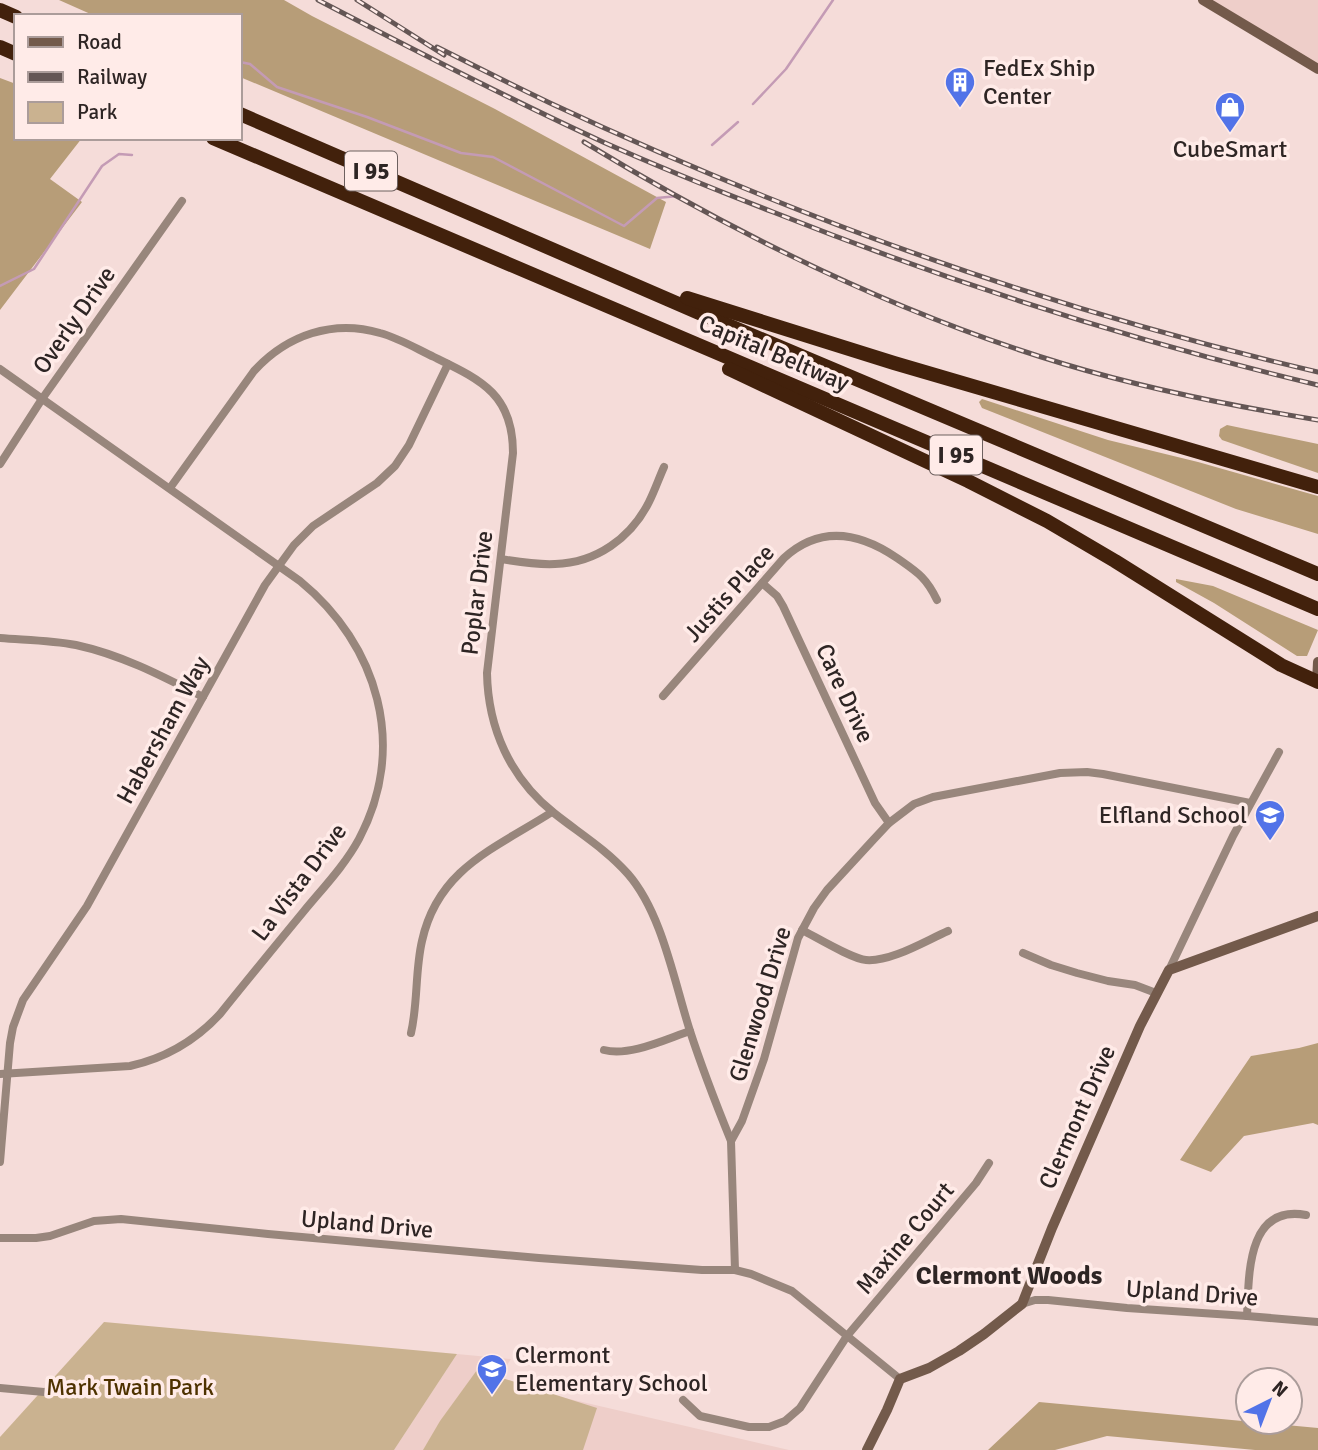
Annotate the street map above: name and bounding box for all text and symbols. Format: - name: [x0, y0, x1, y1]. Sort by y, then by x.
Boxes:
- legend: [14, 14, 242, 140]
- text: Road: [77, 29, 122, 55]
- place label: FedEx Ship Center: [983, 53, 1095, 111]
- text: Railway: [77, 64, 147, 90]
- building icon: FedEx Ship Center: [943, 65, 977, 109]
- shop icon: CubeSmart: [1213, 90, 1247, 134]
- text: Park: [77, 99, 118, 125]
- place label: CubeSmart: [1173, 134, 1287, 164]
- road number: I 95: [345, 152, 397, 190]
- street label: Overly Drive: [26, 261, 122, 379]
- street label: Capital Beltway: [694, 308, 854, 398]
- road number: I 95: [930, 436, 982, 475]
- street label: Poplar Drive: [454, 529, 500, 657]
- street label: Justis Place: [677, 538, 781, 648]
- street label: Care Drive: [809, 639, 881, 747]
- street label: Habersham Way: [110, 651, 216, 809]
- school or university icon: Elfland School: [1253, 798, 1287, 842]
- place label: Elfland School: [1099, 800, 1247, 830]
- street label: La Vista Drive: [245, 817, 353, 947]
- street label: Glenwood Drive: [722, 923, 798, 1085]
- street label: Clermont Drive: [1032, 1040, 1122, 1194]
- street label: Maxine Court: [849, 1176, 961, 1300]
- street label: Upland Drive: [300, 1203, 434, 1245]
- district label: Clermont Woods: [916, 1260, 1102, 1292]
- street label: Upland Drive: [1125, 1273, 1259, 1313]
- place label: Clermont Elementary School: [515, 1340, 708, 1398]
- school or university icon: Clermont Elementary School: [475, 1352, 509, 1396]
- north arrow: [1234, 1366, 1304, 1436]
- park label: Mark Twain Park: [46, 1372, 214, 1402]
- text: N: [1267, 1376, 1293, 1402]

